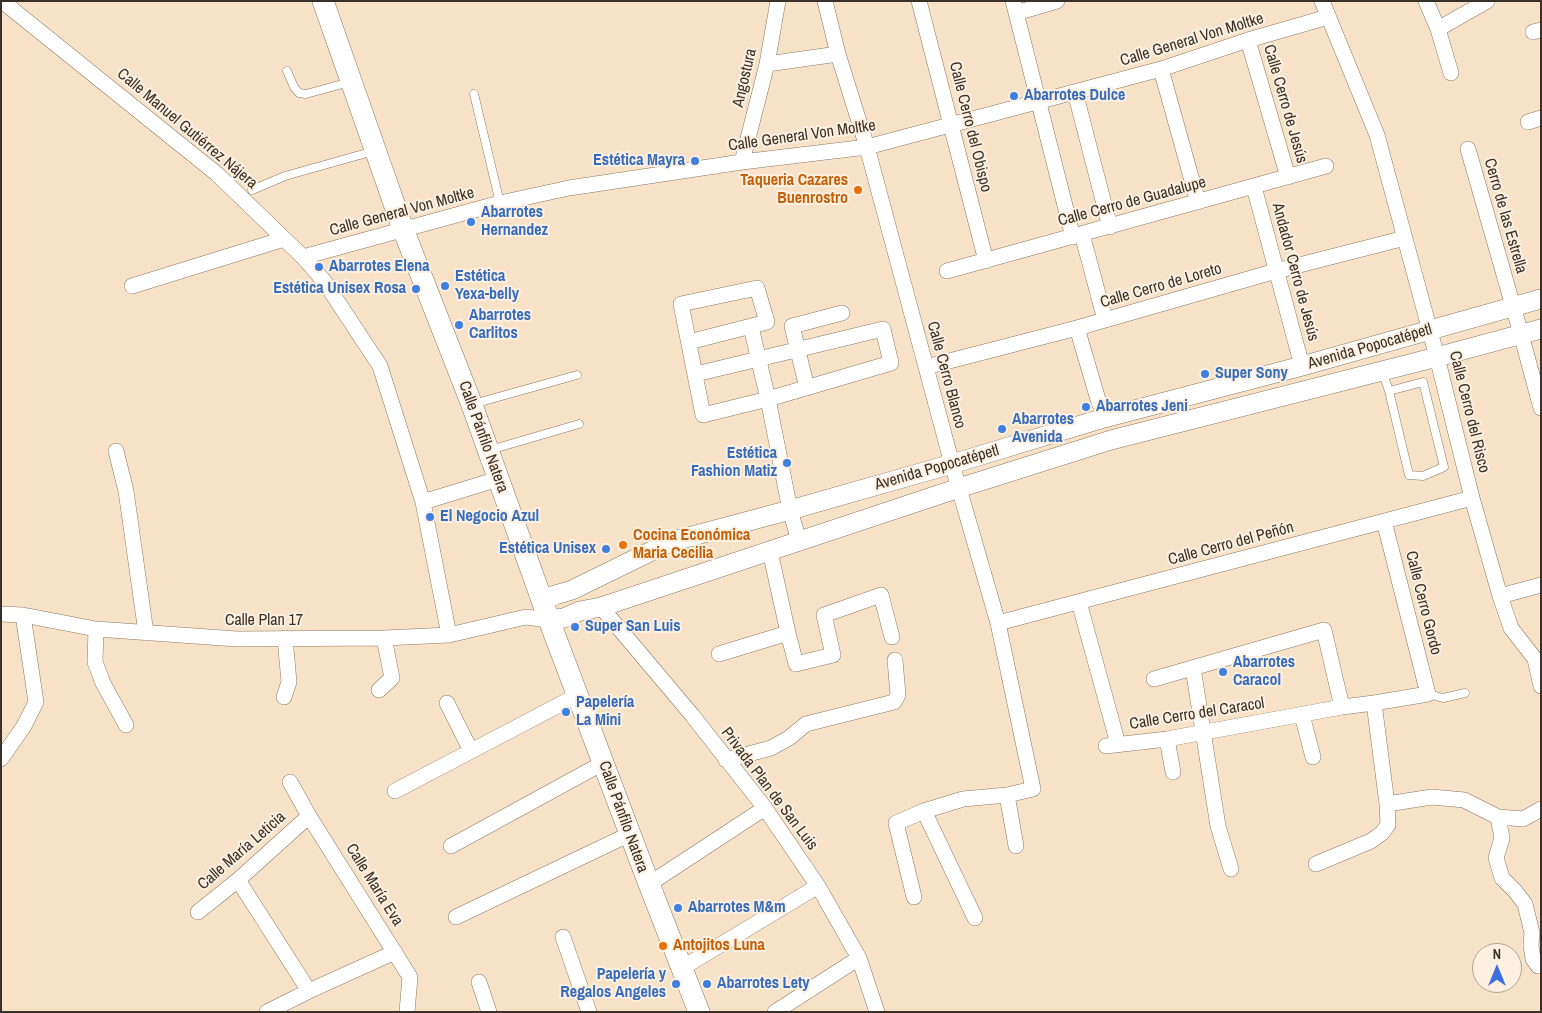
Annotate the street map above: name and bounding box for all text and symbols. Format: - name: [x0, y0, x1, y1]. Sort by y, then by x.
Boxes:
- street label: Calle General Von Moltke: [1118, 9, 1266, 71]
- street label: Calle Cerro de Jesús: [1259, 42, 1311, 166]
- street label: Angostura: [729, 47, 761, 109]
- street label: Calle Cerro del Obispo: [945, 60, 995, 194]
- street label: Calle Manuel Gutiérrez Nájera: [113, 65, 261, 193]
- place label: Abarrotes Dulce: [1024, 86, 1125, 106]
- marker: Abarrotes Dulce: [1008, 90, 1020, 102]
- street label: Calle General Von Moltke: [727, 116, 877, 156]
- place label: Estética Mayra: [593, 151, 685, 171]
- marker: Estética Mayra: [689, 155, 701, 167]
- street label: Cerro de las Estrella: [1479, 156, 1531, 276]
- place label: Taqueria Cazares Buenrostro: [740, 171, 848, 209]
- street label: Calle Cerro de Guadalupe: [1056, 173, 1208, 231]
- street label: Calle General Von Moltke: [328, 183, 476, 241]
- marker: Taqueria Cazares Buenrostro: [852, 184, 864, 196]
- street label: Andador Cerro de Jesús: [1267, 201, 1323, 343]
- place label: Abarrotes Hernandez: [481, 203, 548, 241]
- marker: Abarrotes Hernandez: [465, 216, 477, 228]
- place label: Abarrotes Elena: [329, 257, 430, 277]
- street label: Calle Cerro de Loreto: [1098, 259, 1224, 313]
- marker: Abarrotes Elena: [313, 261, 325, 273]
- place label: Estética Yexa-belly: [455, 267, 519, 305]
- place label: Estética Unisex Rosa: [273, 279, 406, 299]
- marker: Estética Yexa-belly: [439, 280, 451, 292]
- marker: Estética Unisex Rosa: [410, 283, 422, 295]
- place label: Abarrotes Carlitos: [469, 306, 531, 344]
- marker: Abarrotes Carlitos: [453, 319, 465, 331]
- street label: Calle Cerro Blanco: [922, 319, 970, 431]
- street label: Avenida Popocatépetl: [1306, 320, 1434, 374]
- street label: Calle Cerro del Risco: [1445, 349, 1493, 475]
- place label: Super Sony: [1215, 364, 1288, 384]
- marker: Super Sony: [1199, 368, 1211, 380]
- street label: Calle Pánfilo Natera: [454, 379, 512, 495]
- place label: Abarrotes Jeni: [1096, 397, 1188, 417]
- marker: Abarrotes Jeni: [1080, 401, 1092, 413]
- place label: Abarrotes Avenida: [1012, 410, 1074, 448]
- marker: Abarrotes Avenida: [996, 423, 1008, 435]
- street label: Avenida Popocatépetl: [873, 441, 1001, 495]
- place label: Estética Fashion Matiz: [691, 444, 777, 482]
- marker: Estética Fashion Matiz: [781, 457, 793, 469]
- place label: El Negocio Azul: [440, 507, 539, 527]
- marker: El Negocio Azul: [424, 511, 436, 523]
- street label: Calle Cerro del Peñón: [1166, 518, 1296, 570]
- place label: Cocina Económica Maria Cecilia: [633, 526, 750, 564]
- place label: Estética Unisex: [499, 539, 596, 559]
- marker: Cocina Económica Maria Cecilia: [617, 539, 629, 551]
- marker: Estética Unisex: [600, 543, 612, 555]
- street label: Calle Cerro Gordo: [1401, 549, 1445, 657]
- street label: Calle Plan 17: [225, 611, 303, 631]
- place label: Super San Luis: [585, 617, 681, 637]
- marker: Super San Luis: [569, 621, 581, 633]
- place label: Abarrotes Caracol: [1233, 653, 1295, 691]
- marker: Abarrotes Caracol: [1217, 666, 1229, 678]
- place label: Papelería La Mini: [576, 693, 634, 731]
- street label: Calle Cerro del Caracol: [1128, 694, 1266, 734]
- marker: Papelería La Mini: [560, 706, 572, 718]
- street label: Privada Plan de San Luis: [717, 724, 821, 854]
- street label: Calle Pánfilo Natera: [594, 759, 652, 875]
- street label: Calle María Leticia: [194, 808, 290, 894]
- street label: Calle María Eva: [341, 840, 407, 930]
- place label: Abarrotes M&m: [688, 898, 786, 918]
- marker: Abarrotes M&m: [672, 902, 684, 914]
- place label: Antojitos Luna: [673, 936, 765, 956]
- marker: Antojitos Luna: [657, 940, 669, 952]
- north arrow: [1472, 943, 1522, 993]
- text: N: [1493, 945, 1501, 963]
- place label: Papelería y Regalos Angeles: [560, 965, 666, 1003]
- place label: Abarrotes Lety: [717, 974, 810, 994]
- marker: Papelería y Regalos Angeles: [670, 978, 682, 990]
- marker: Abarrotes Lety: [701, 978, 713, 990]

